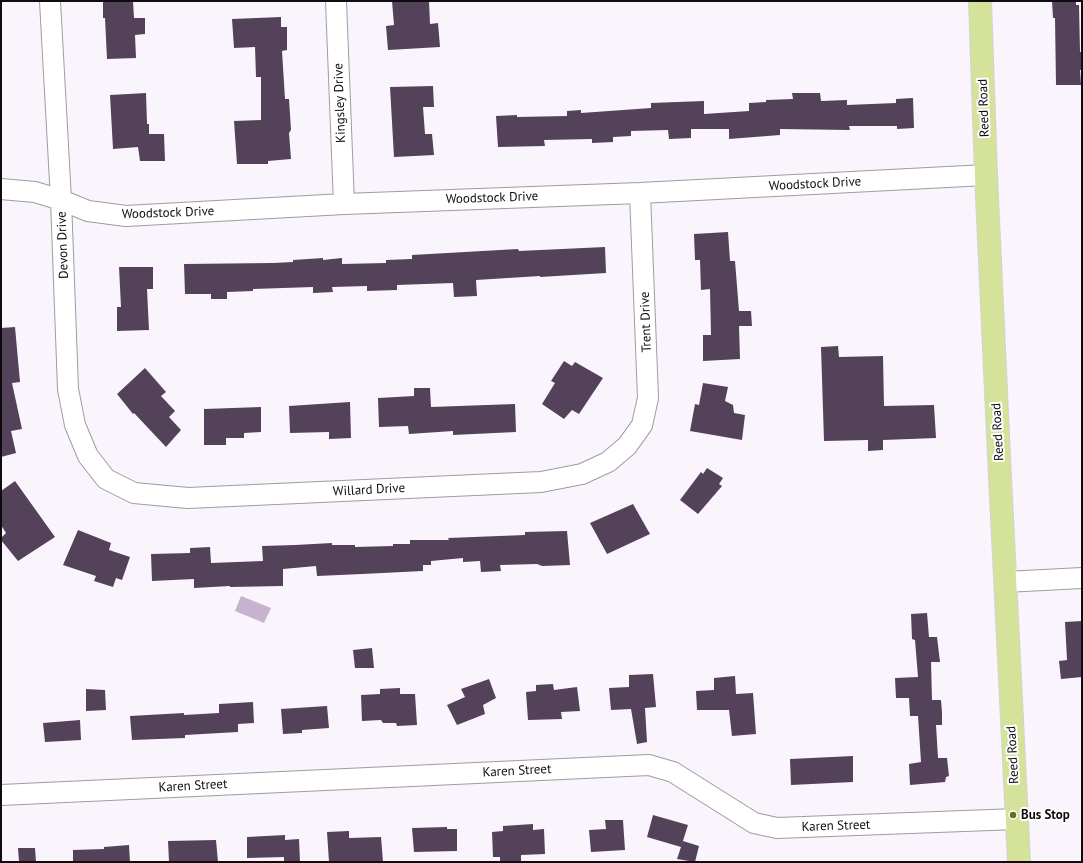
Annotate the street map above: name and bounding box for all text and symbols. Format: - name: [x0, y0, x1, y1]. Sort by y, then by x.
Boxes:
- street label: Kingsley Drive: [331, 63, 349, 143]
- street label: Reed Road: [975, 79, 993, 137]
- street label: Woodstock Drive: [768, 174, 862, 194]
- street label: Woodstock Drive: [445, 189, 539, 207]
- street label: Woodstock Drive: [121, 204, 215, 222]
- street label: Devon Drive: [54, 211, 72, 279]
- street label: Trent Drive: [637, 291, 655, 353]
- street label: Reed Road: [989, 403, 1007, 461]
- street label: Willard Drive: [332, 480, 406, 500]
- street label: Reed Road: [1004, 726, 1022, 784]
- street label: Karen Street: [482, 761, 552, 781]
- street label: Karen Street: [158, 776, 228, 796]
- place label: Bus Stop: [1021, 807, 1070, 823]
- marker: Bus Stop: [1008, 810, 1018, 820]
- street label: Karen Street: [801, 817, 871, 835]

